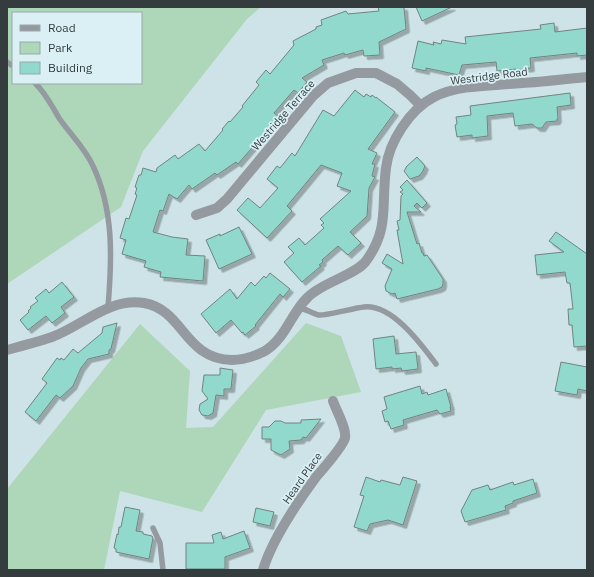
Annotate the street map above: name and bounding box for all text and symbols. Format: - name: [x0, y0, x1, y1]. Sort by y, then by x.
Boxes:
- legend: [12, 12, 142, 84]
- text: Road: [48, 20, 76, 35]
- text: Park: [48, 40, 73, 55]
- text: Building: [48, 60, 93, 75]
- street label: Westridge Road: [450, 64, 528, 88]
- street label: Westridge Terrace: [248, 77, 318, 153]
- street label: Heard Place: [279, 450, 325, 506]

